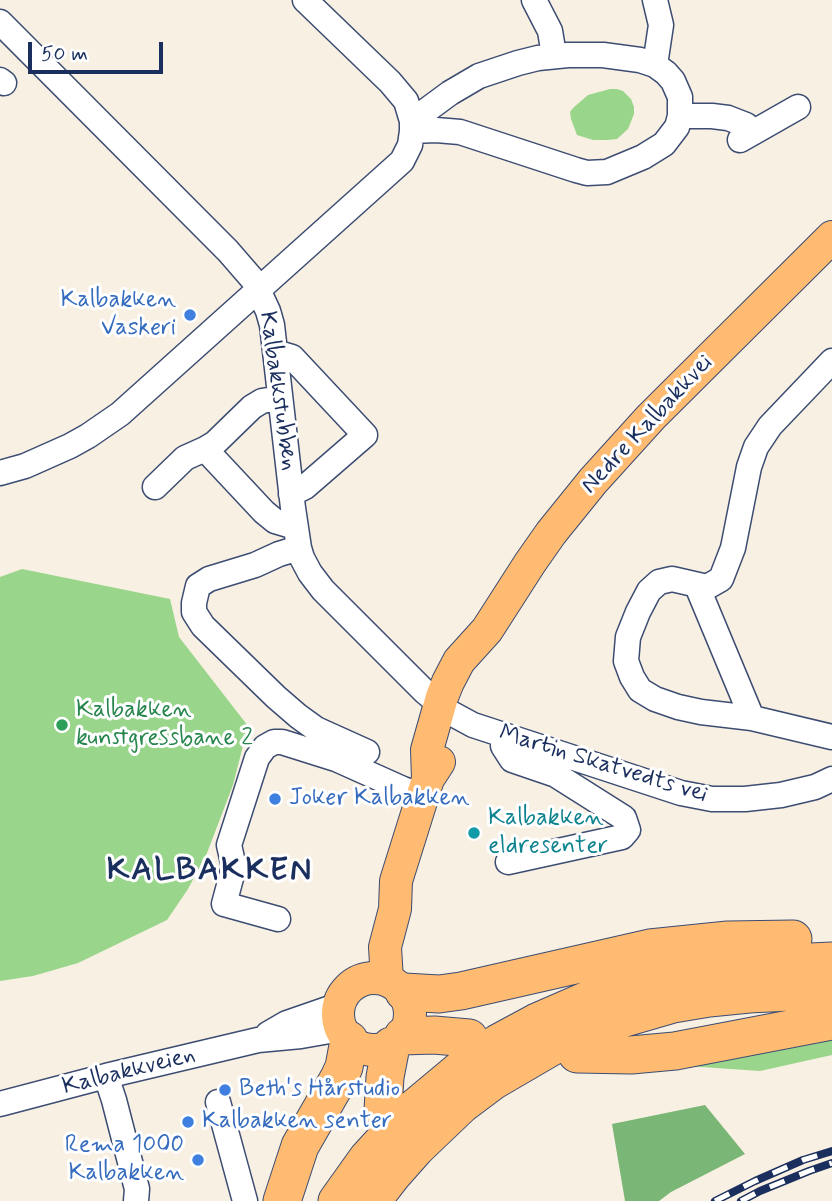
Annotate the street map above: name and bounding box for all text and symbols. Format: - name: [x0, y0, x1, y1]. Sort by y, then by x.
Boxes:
- scale bar: [32, 28, 166, 72]
- text: 50 m: [41, 40, 88, 68]
- place label: Kalbakken Vaskeri: [60, 287, 176, 343]
- marker: Kalbakken Vaskeri: [182, 307, 198, 323]
- street label: Kalbakkstubben: [252, 310, 302, 472]
- street label: Nedre Kalbakkvei: [576, 349, 720, 501]
- place label: Kalbakken kunstgressbane 2: [76, 697, 253, 753]
- marker: Kalbakken kunstgressbane 2: [54, 717, 70, 733]
- street label: Martin Skatvedts vei: [495, 720, 711, 810]
- place label: Joker Kalbakken: [289, 785, 470, 813]
- marker: Joker Kalbakken: [267, 791, 283, 807]
- place label: Kalbakken eldresenter: [488, 805, 608, 861]
- marker: Kalbakken eldresenter: [466, 825, 482, 841]
- district label: KALBAKKEN: [110, 853, 310, 891]
- street label: Kalbakkveien: [60, 1042, 198, 1102]
- place label: Beth's Hårstudio: [239, 1076, 400, 1104]
- marker: Beth's Hårstudio: [217, 1082, 233, 1098]
- place label: Kalbakken senter: [202, 1108, 392, 1136]
- marker: Kalbakken senter: [180, 1114, 196, 1130]
- place label: Rema 1000 Kalbakken: [65, 1132, 184, 1188]
- marker: Rema 1000 Kalbakken: [190, 1152, 206, 1168]

